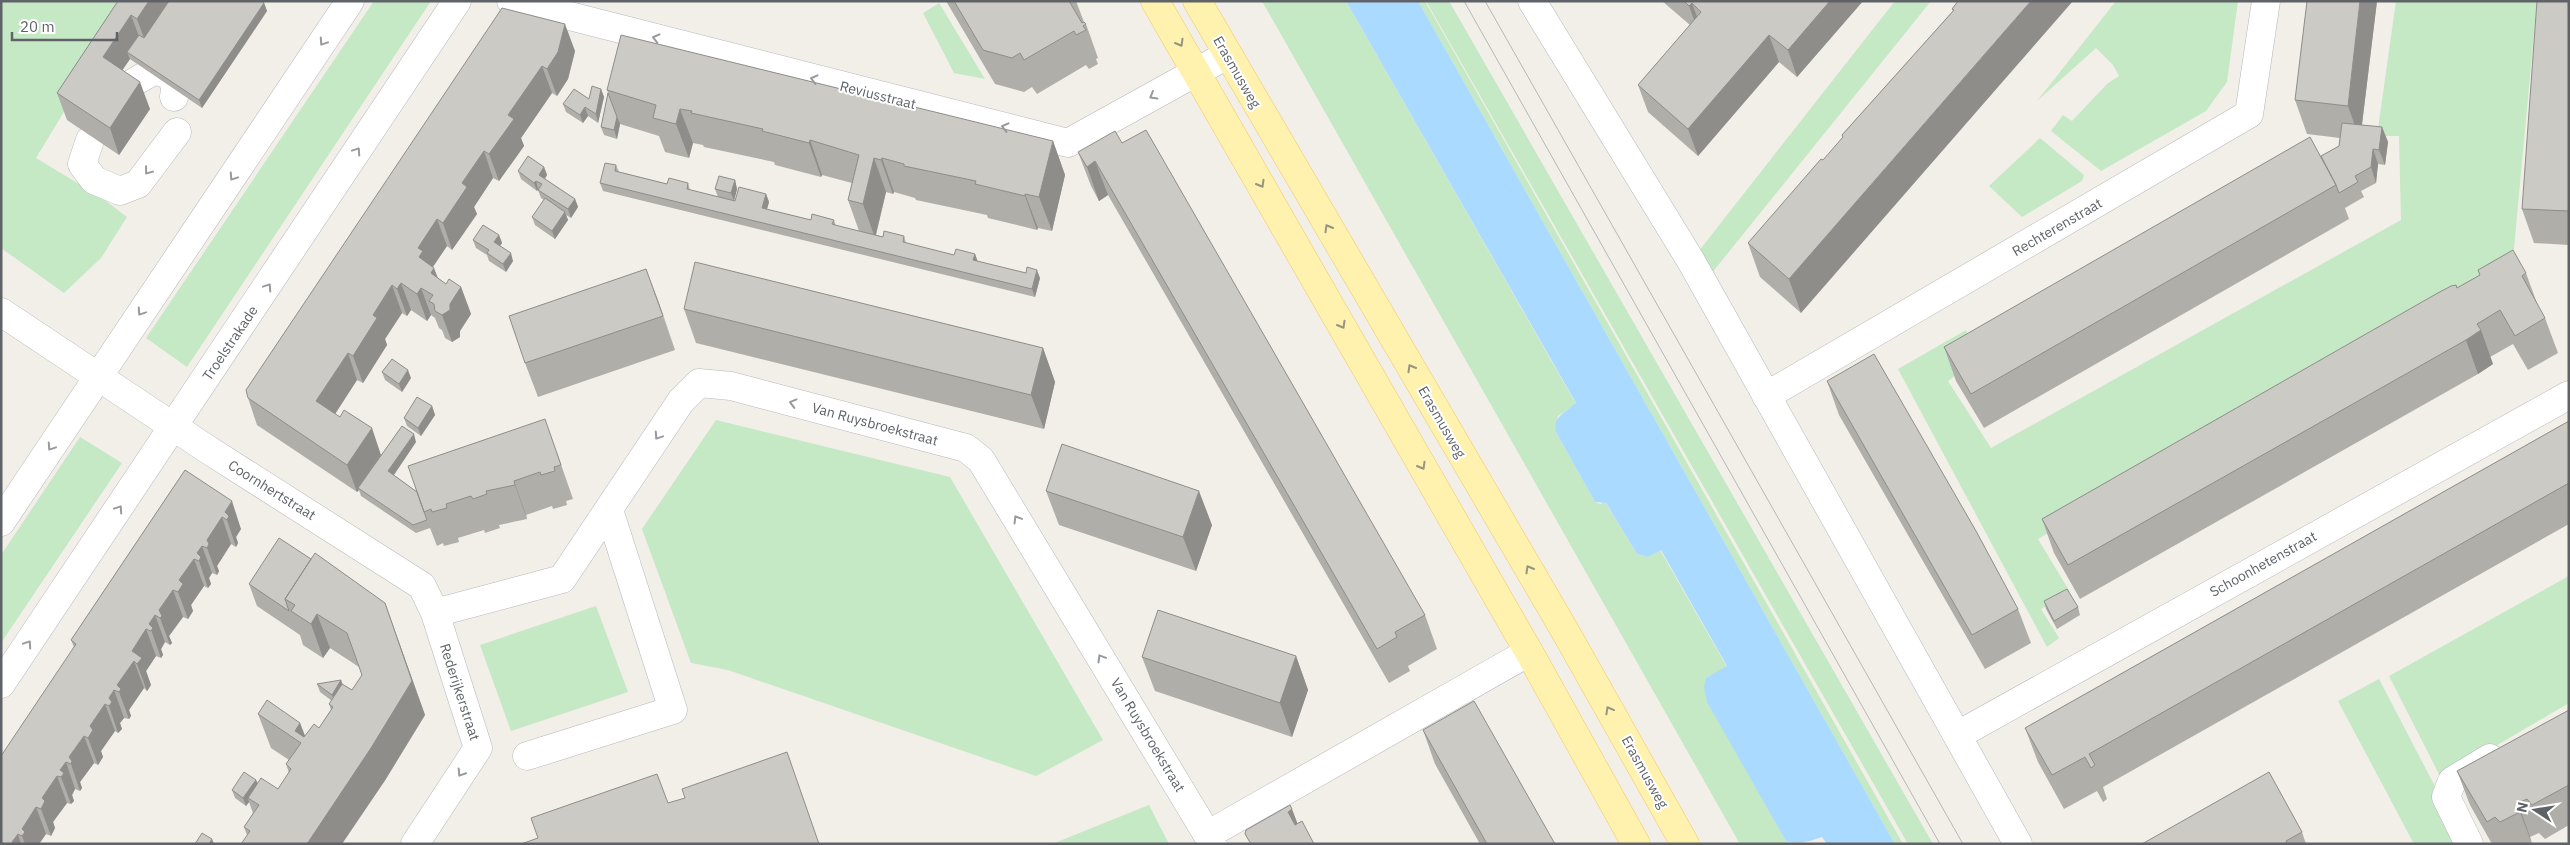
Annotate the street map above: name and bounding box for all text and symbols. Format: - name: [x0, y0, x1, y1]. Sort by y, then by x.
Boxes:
- scale bar: [12, 10, 118, 42]
- text: 20 m: [20, 17, 55, 36]
- street label: Erasmusweg: [1209, 33, 1265, 112]
- one-way arrow: [653, 34, 661, 44]
- one-way arrow: [319, 37, 329, 46]
- one-way arrow: [1173, 38, 1183, 47]
- one-way arrow: [810, 74, 818, 84]
- street label: Reviusstraat: [838, 77, 918, 113]
- one-way arrow: [1150, 90, 1159, 100]
- one-way arrow: [1001, 122, 1010, 133]
- one-way arrow: [351, 147, 360, 157]
- one-way arrow: [145, 165, 154, 175]
- one-way arrow: [229, 172, 239, 181]
- one-way arrow: [1254, 179, 1264, 188]
- street label: Rechterenstraat: [2009, 194, 2105, 260]
- one-way arrow: [1325, 225, 1335, 234]
- one-way arrow: [261, 283, 271, 292]
- street label: Troelstrakade: [198, 302, 262, 384]
- one-way arrow: [138, 306, 148, 315]
- one-way arrow: [1335, 320, 1345, 329]
- one-way arrow: [1407, 365, 1417, 374]
- street label: Erasmusweg: [1414, 383, 1470, 462]
- one-way arrow: [789, 398, 797, 408]
- street label: Van Ruysbroekstraat: [810, 398, 940, 450]
- one-way arrow: [655, 430, 664, 440]
- one-way arrow: [48, 441, 57, 450]
- street label: Coornhertstraat: [225, 456, 319, 524]
- one-way arrow: [1416, 461, 1426, 470]
- one-way arrow: [113, 505, 122, 515]
- one-way arrow: [1013, 516, 1023, 525]
- street label: Schoonhetenstraat: [2206, 527, 2320, 601]
- one-way arrow: [1525, 565, 1535, 574]
- one-way arrow: [22, 640, 32, 649]
- street label: Rederijkerstraat: [436, 641, 484, 743]
- one-way arrow: [1098, 655, 1108, 664]
- street label: Van Ruysbroekstraat: [1107, 675, 1189, 795]
- one-way arrow: [1606, 706, 1616, 715]
- street label: Erasmusweg: [1618, 733, 1673, 812]
- one-way arrow: [458, 767, 467, 777]
- north arrow: [2510, 785, 2560, 835]
- text: N: [2512, 800, 2532, 814]

